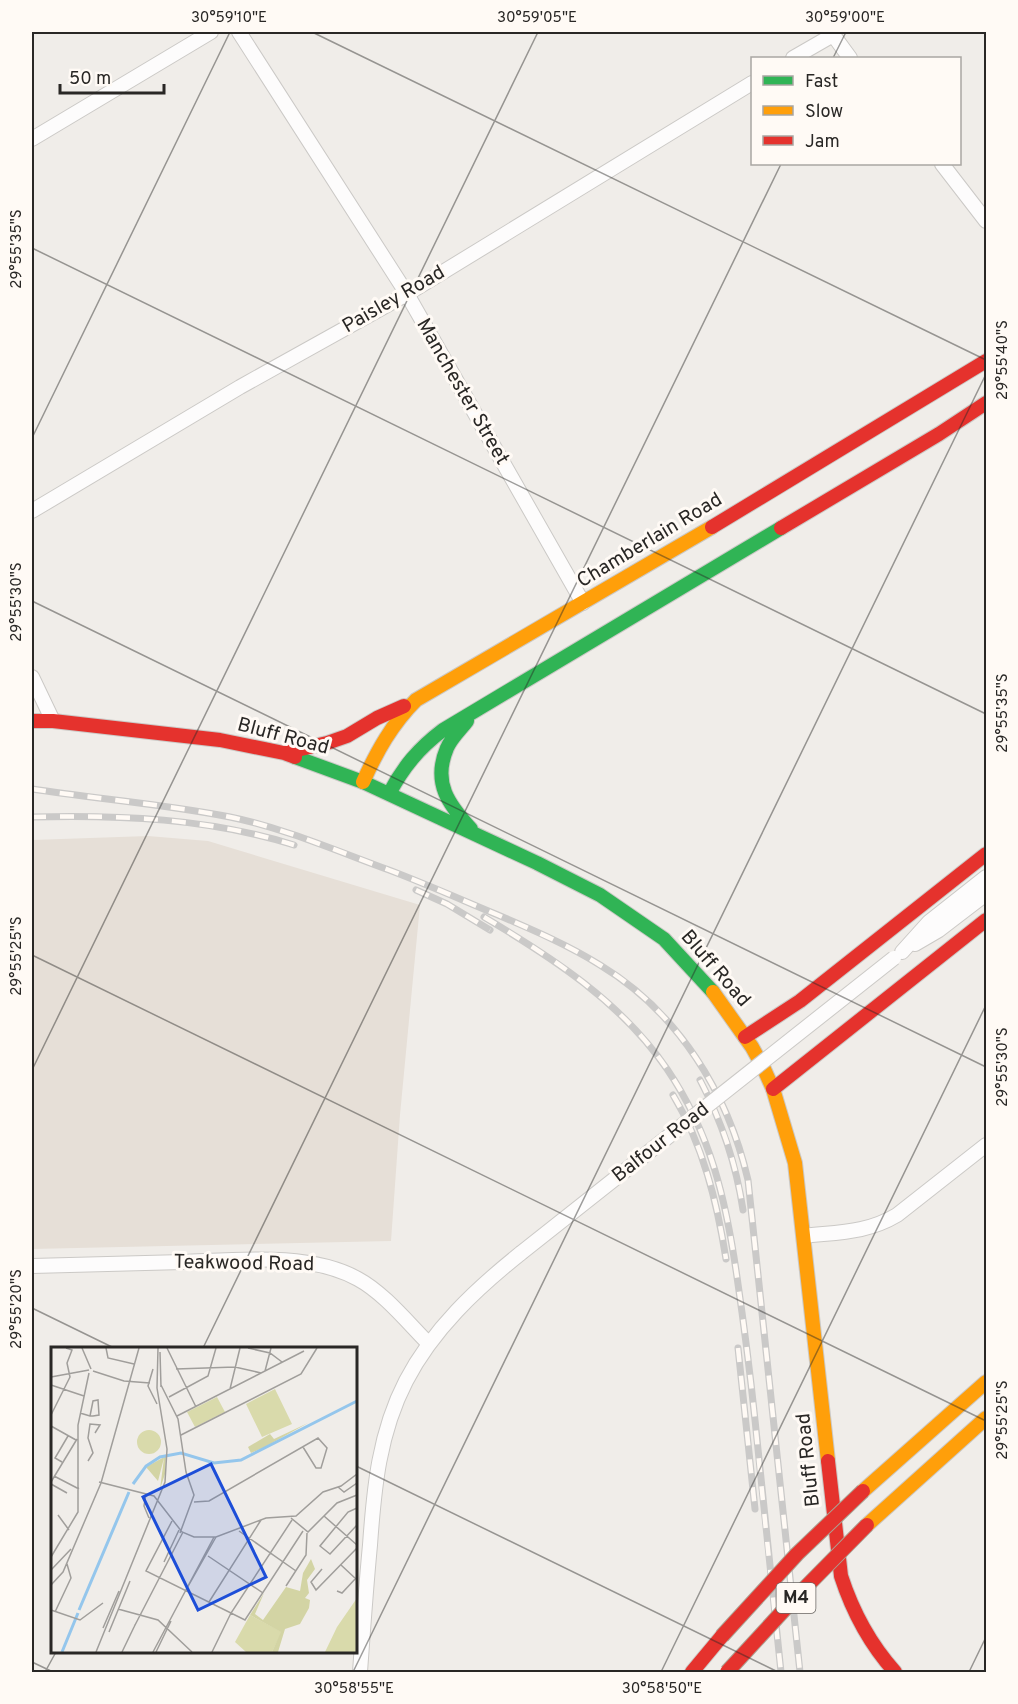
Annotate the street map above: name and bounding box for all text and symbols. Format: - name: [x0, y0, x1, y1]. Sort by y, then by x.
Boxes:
- text: 30°59'10"E: [191, 9, 267, 28]
- text: 30°59'05"E: [497, 9, 577, 28]
- text: 30°59'00"E: [805, 9, 885, 28]
- scale bar: [60, 57, 164, 95]
- legend: [751, 57, 961, 165]
- text: 50 m: [69, 68, 111, 91]
- text: Fast: [805, 71, 838, 94]
- text: Slow: [805, 101, 843, 124]
- text: Jam: [805, 131, 840, 154]
- text: 29°55'35"S: [8, 209, 27, 289]
- street label: Paisley Road: [338, 260, 450, 340]
- street label: Manchester Street: [409, 314, 515, 470]
- text: 29°55'40"S: [994, 320, 1013, 400]
- street label: Chamberlain Road: [572, 487, 728, 595]
- text: 29°55'30"S: [8, 562, 27, 642]
- text: 29°55'35"S: [994, 673, 1013, 753]
- street label: Bluff Road: [234, 712, 332, 762]
- text: 29°55'25"S: [8, 916, 27, 996]
- street label: Bluff Road: [674, 925, 756, 1013]
- text: 29°55'30"S: [994, 1027, 1013, 1107]
- street label: Balfour Road: [607, 1097, 715, 1189]
- street label: Teakwood Road: [173, 1250, 315, 1278]
- text: 29°55'20"S: [8, 1269, 27, 1349]
- inset map: [51, 1347, 357, 1653]
- text: 29°55'25"S: [994, 1380, 1013, 1460]
- street label: Bluff Road: [791, 1412, 827, 1508]
- road number: M4: [776, 1583, 816, 1613]
- text: 30°58'55"E: [314, 1680, 394, 1699]
- text: 30°58'50"E: [622, 1680, 702, 1699]

